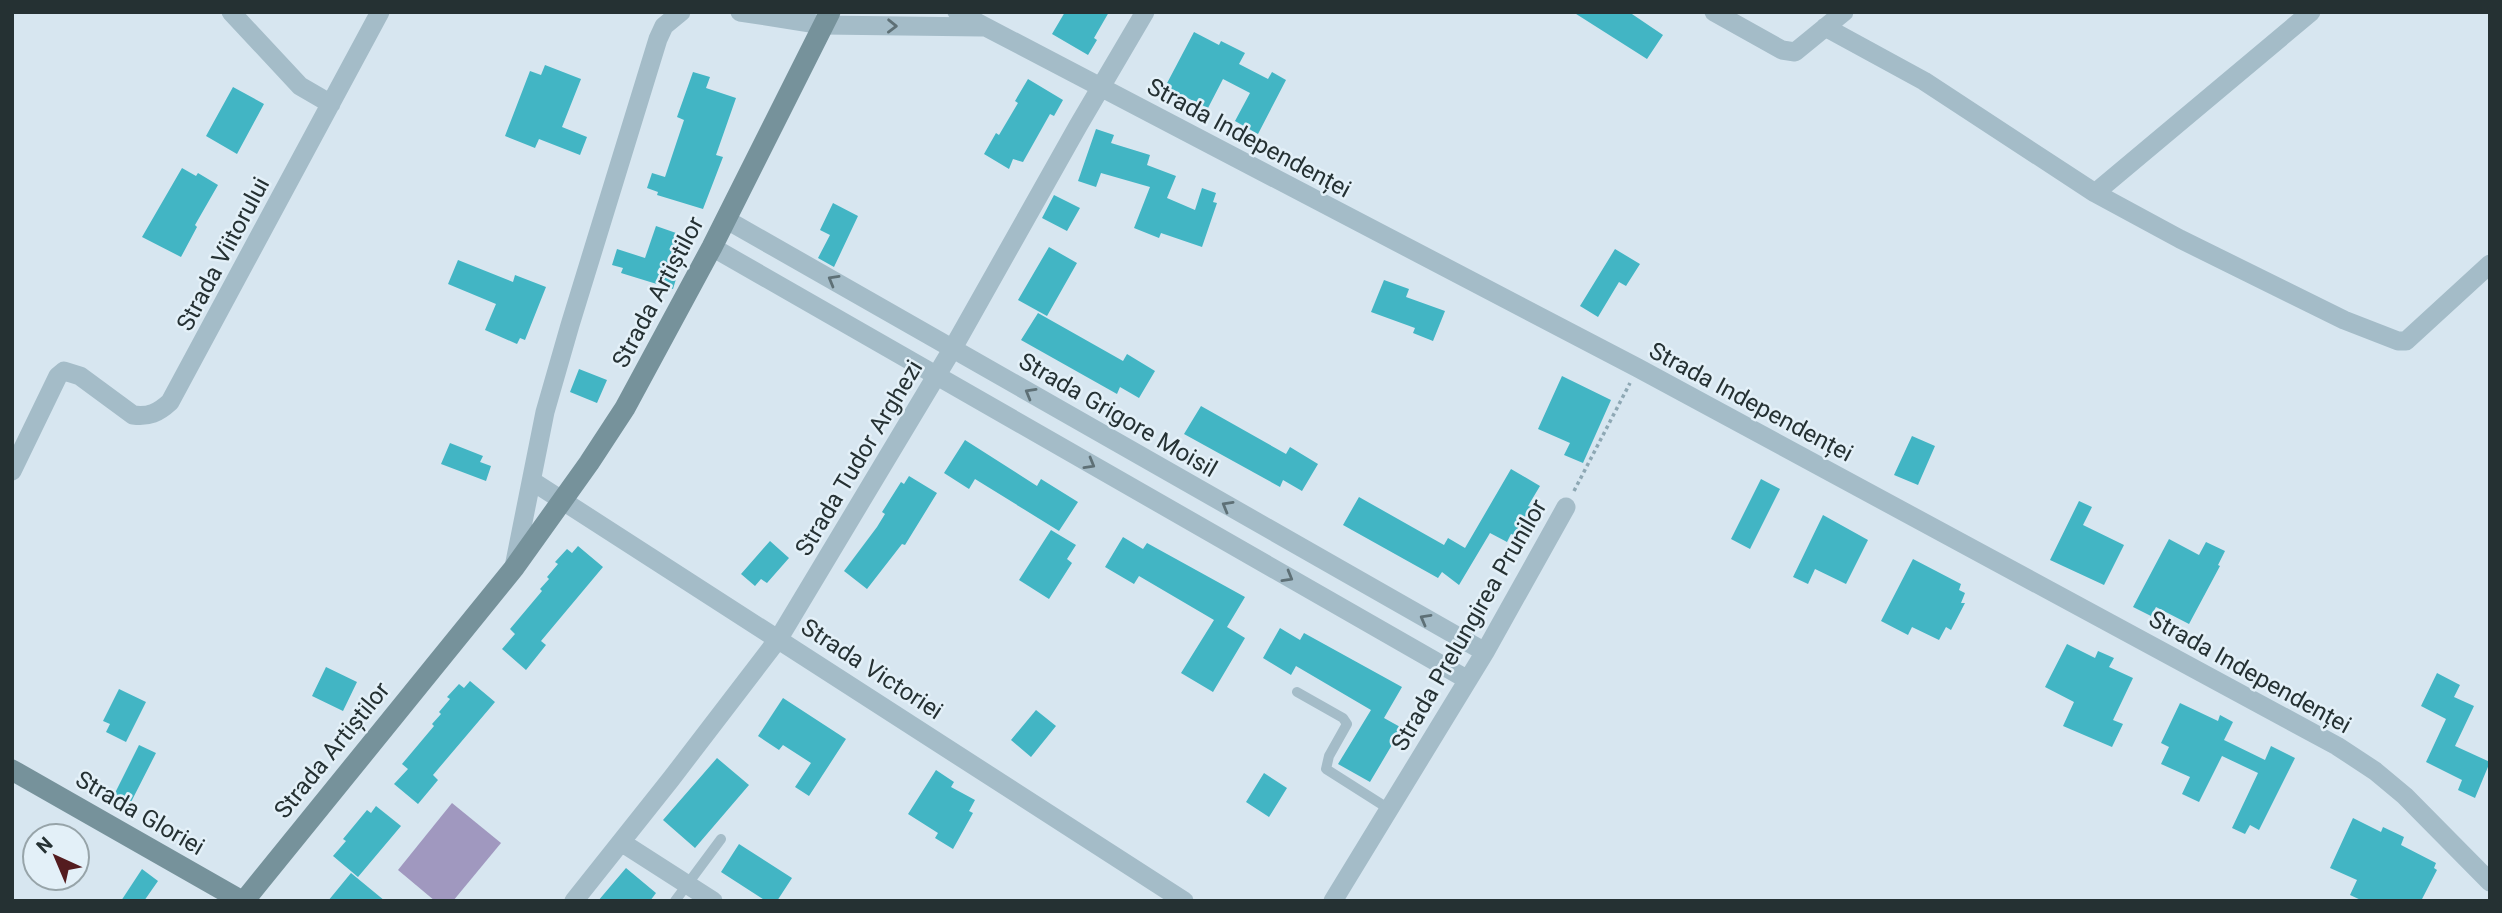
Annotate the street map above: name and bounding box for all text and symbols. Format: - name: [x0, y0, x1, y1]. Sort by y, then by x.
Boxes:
- one-way arrow: [887, 18, 897, 34]
- street label: Strada Independenței: [1142, 72, 1356, 204]
- street label: Strada Viitorului: [171, 172, 275, 336]
- street label: Strada Artiștilor: [606, 212, 710, 372]
- one-way arrow: [827, 275, 840, 288]
- street label: Strada Independenței: [1644, 336, 1858, 468]
- street label: Strada Grigore Moisil: [1014, 347, 1222, 483]
- street label: Strada Tudor Arghezi: [789, 355, 929, 561]
- one-way arrow: [1025, 388, 1038, 401]
- one-way arrow: [1083, 456, 1095, 469]
- street label: Strada Prelungirea Prunilor: [1385, 494, 1553, 756]
- one-way arrow: [1222, 501, 1235, 514]
- one-way arrow: [1280, 569, 1293, 582]
- street label: Strada Independenței: [2144, 605, 2356, 739]
- street label: Strada Victoriei: [796, 613, 948, 725]
- one-way arrow: [1420, 614, 1433, 627]
- street label: Strada Artiștilor: [269, 676, 395, 824]
- street label: Strada Gloriei: [71, 765, 209, 861]
- north arrow: [21, 822, 91, 892]
- text: N: [32, 832, 57, 858]

